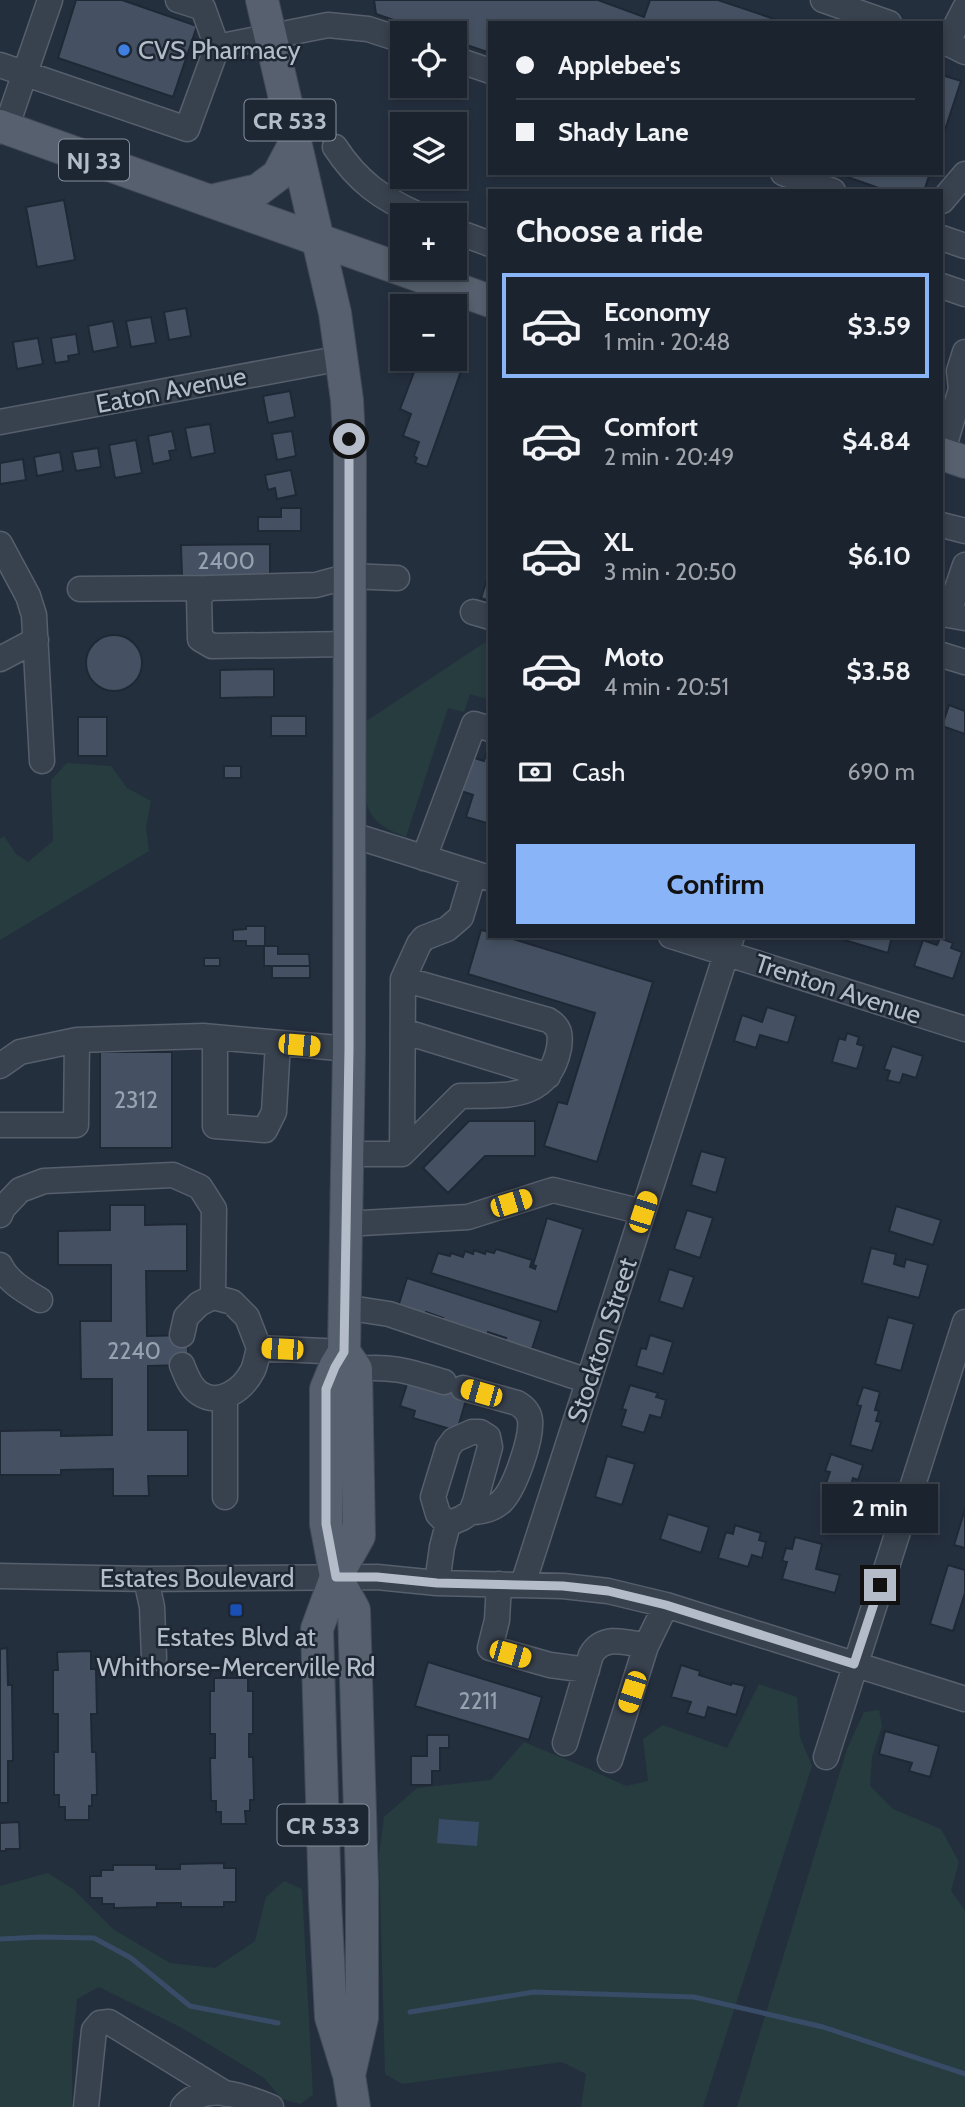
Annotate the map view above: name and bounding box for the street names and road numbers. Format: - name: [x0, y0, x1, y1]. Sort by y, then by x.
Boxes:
- road number: CR 533: [244, 100, 336, 140]
- road number: NJ 33: [59, 140, 129, 180]
- street label: Eaton Avenue: [93, 360, 249, 420]
- street label: Trenton Avenue: [751, 947, 925, 1031]
- street label: Stockton Street: [560, 1253, 644, 1426]
- street label: Estates Boulevard: [100, 1562, 294, 1594]
- road number: CR 533: [278, 1804, 368, 1846]

